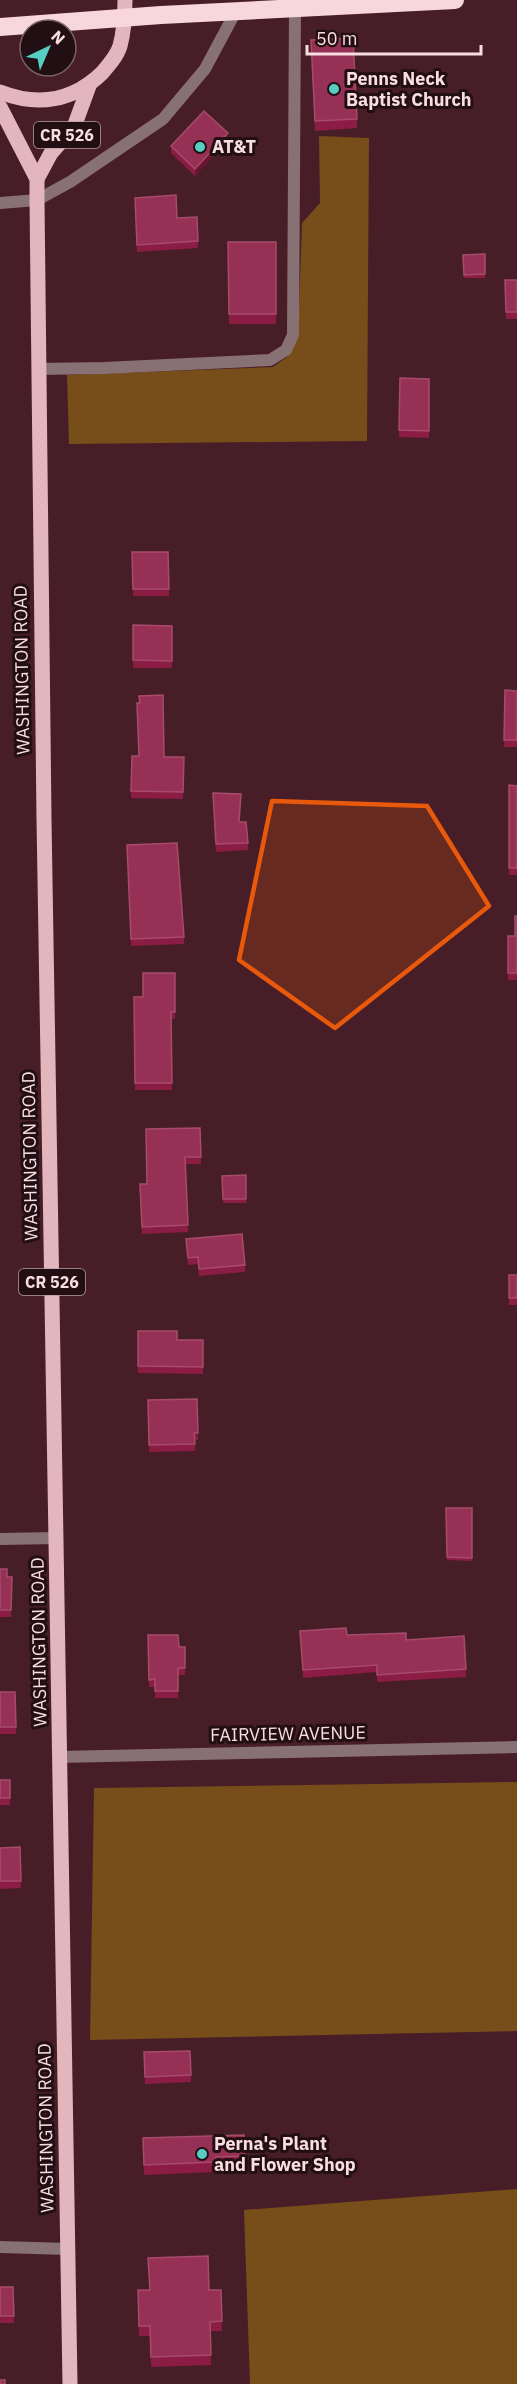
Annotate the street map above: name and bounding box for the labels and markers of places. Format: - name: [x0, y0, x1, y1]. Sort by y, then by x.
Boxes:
- place label: Penns Neck Baptist Church: [346, 67, 472, 111]
- marker: Penns Neck Baptist Church: [327, 82, 341, 96]
- place label: AT&T: [212, 135, 256, 158]
- marker: AT&T: [193, 140, 207, 154]
- place label: Perna's Plant and Flower Shop: [214, 2132, 356, 2176]
- marker: Perna's Plant and Flower Shop: [195, 2147, 209, 2161]

